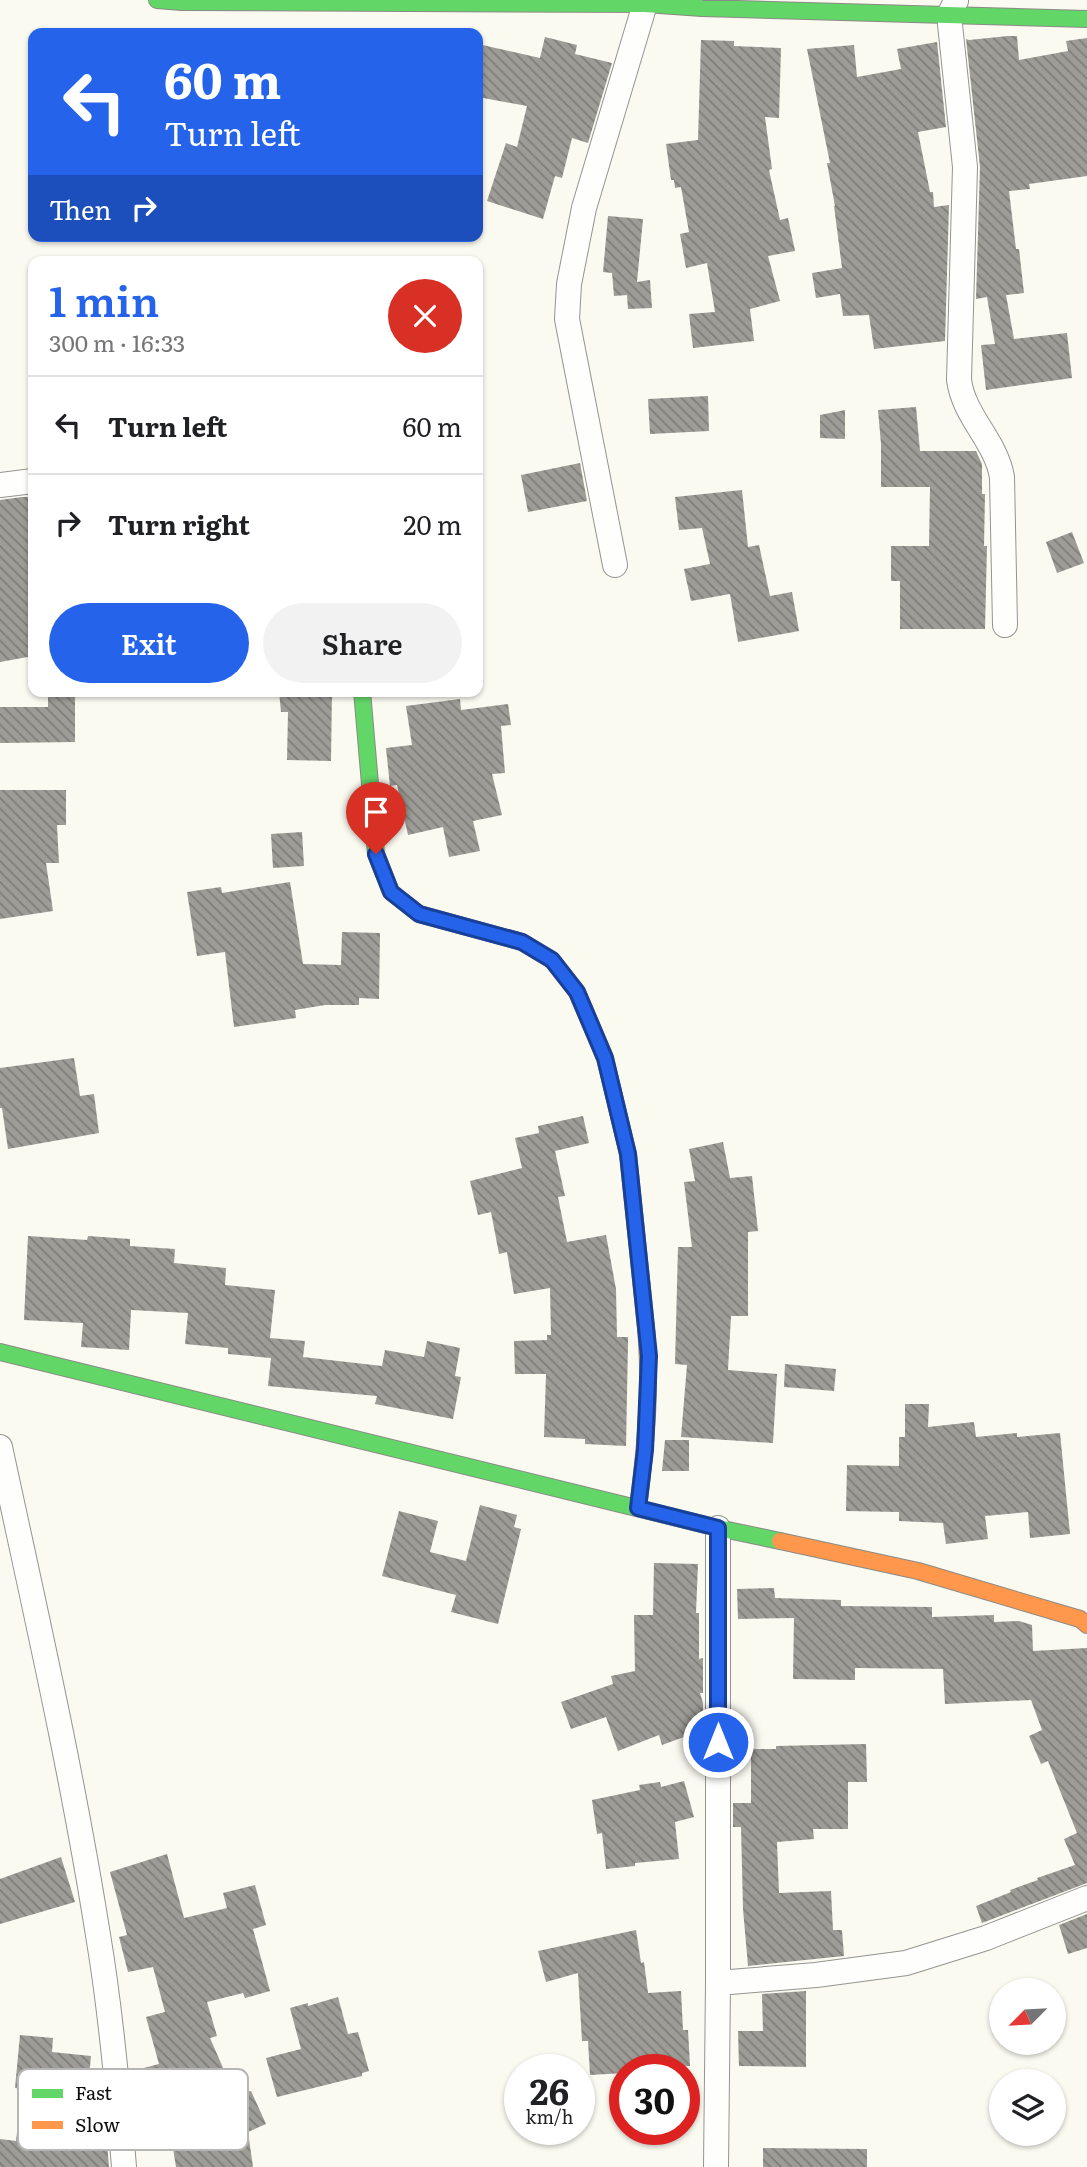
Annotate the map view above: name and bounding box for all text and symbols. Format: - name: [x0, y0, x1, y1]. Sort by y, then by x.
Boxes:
- text: 60 m: [164, 41, 281, 114]
- icon: left: [49, 56, 140, 147]
- text: Turn left: [164, 108, 301, 156]
- text: Then: [49, 189, 111, 228]
- icon: right: [125, 189, 163, 227]
- text: 1 min: [49, 268, 159, 330]
- button: close: [388, 279, 462, 353]
- text: 300 m · 16:33: [49, 325, 185, 359]
- icon: left: [49, 406, 87, 444]
- text: Turn left: [108, 406, 227, 445]
- text: 60 m: [403, 406, 462, 445]
- icon: right: [49, 504, 87, 542]
- text: Turn right: [108, 504, 250, 543]
- text: 20 m: [403, 504, 462, 543]
- button: Exit: [49, 603, 249, 683]
- button: Share: [263, 603, 462, 683]
- pin: [346, 782, 406, 854]
- icon: arrive: [357, 793, 395, 831]
- position arrow: [681, 1705, 755, 1779]
- north arrow: [989, 1978, 1066, 2054]
- map controls: [989, 1978, 1066, 2146]
- speed limit sign: 30: [609, 2054, 700, 2145]
- text: 26: [530, 2064, 569, 2116]
- legend: [18, 2069, 248, 2150]
- button: layers: [989, 2069, 1066, 2146]
- text: Fast: [75, 2078, 112, 2106]
- text: km/h: [526, 2103, 573, 2130]
- text: Slow: [75, 2110, 120, 2138]

